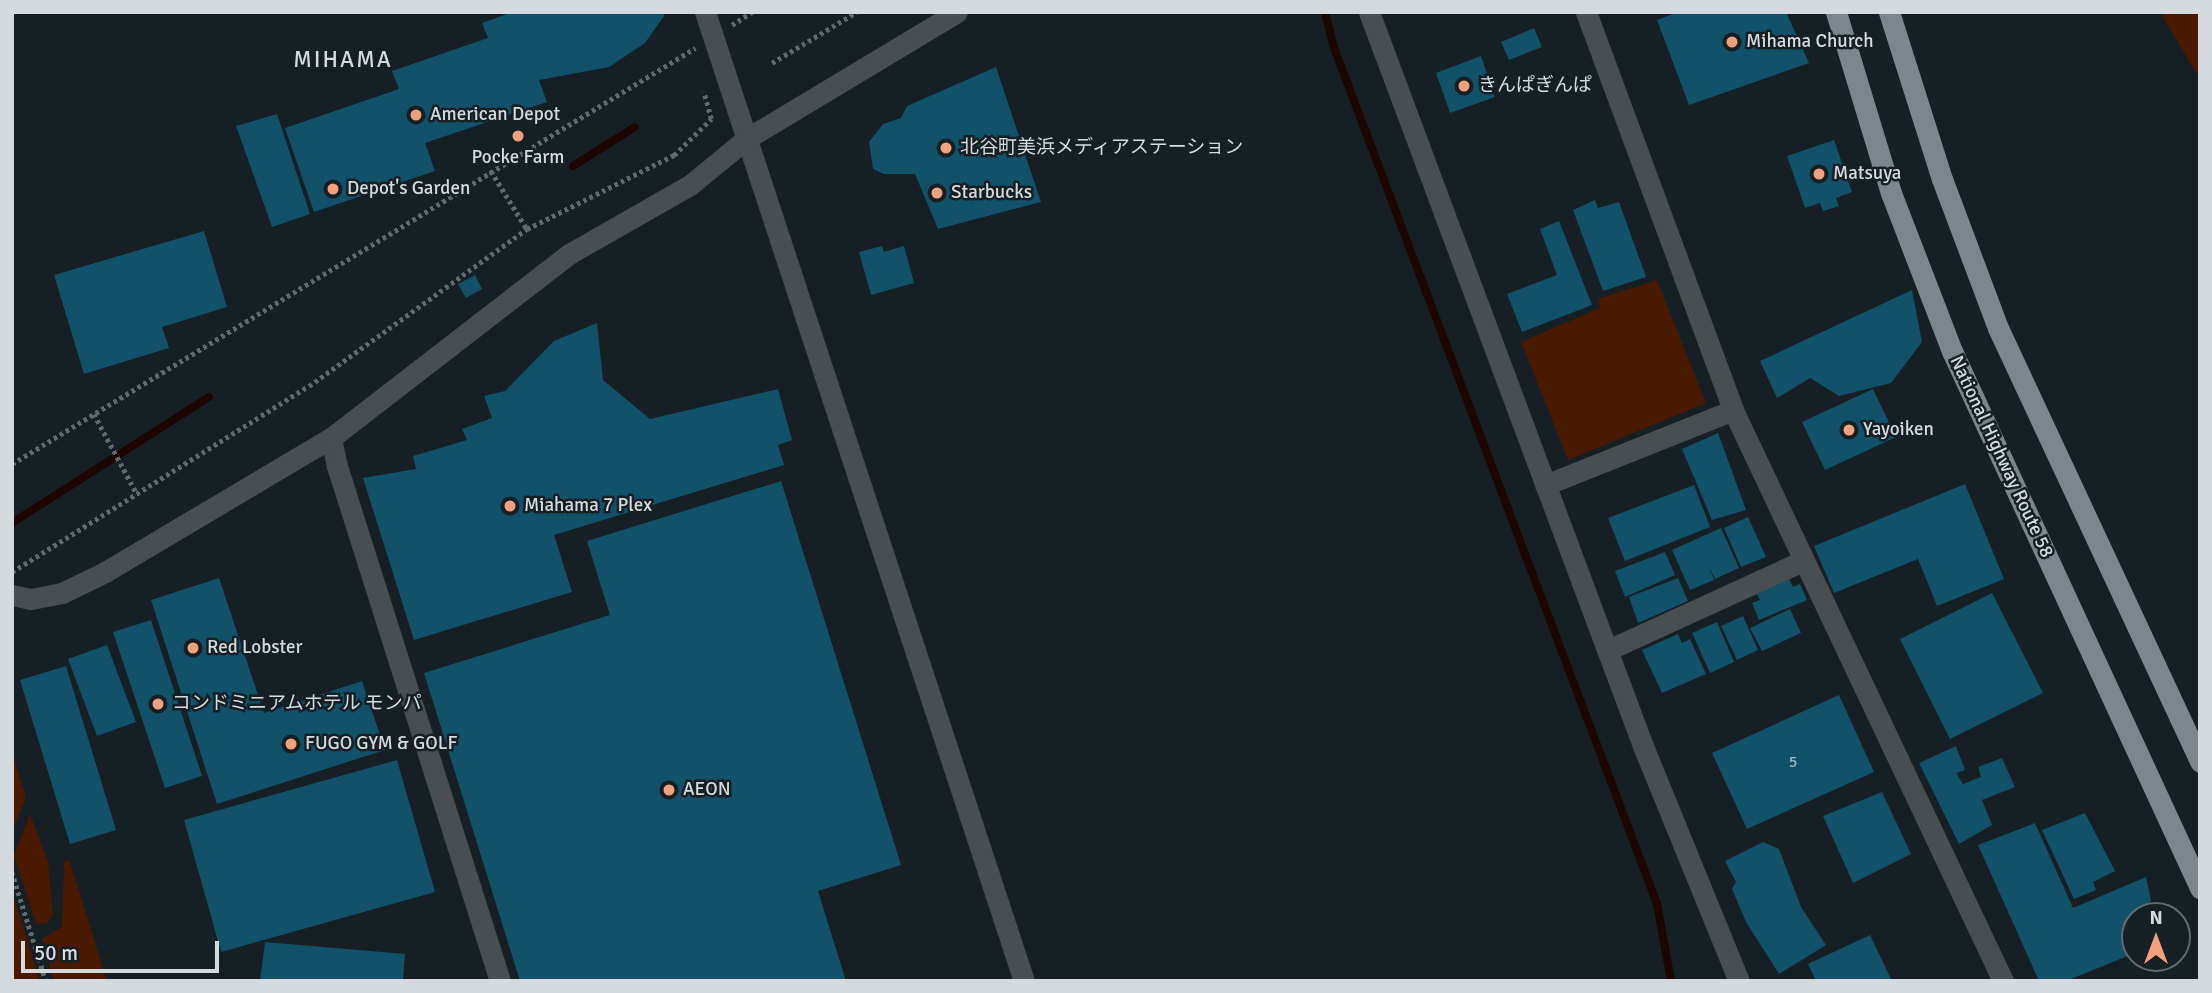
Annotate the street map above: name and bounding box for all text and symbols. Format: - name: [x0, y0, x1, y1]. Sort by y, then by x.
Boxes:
- place label: Mihama Church: [1746, 31, 1874, 53]
- marker: Mihama Church: [1724, 34, 1740, 50]
- district label: MIHAMA: [294, 46, 392, 74]
- place label: きんぱぎんぱ: [1478, 75, 1592, 97]
- marker: きんぱぎんぱ: [1456, 78, 1472, 94]
- place label: American Depot: [430, 104, 560, 126]
- marker: American Depot: [408, 107, 424, 123]
- marker: Pocke Farm: [510, 128, 526, 144]
- place label: 北谷町美浜メディアステーション: [960, 137, 1245, 159]
- marker: 北谷町美浜メディアステーション: [938, 140, 954, 156]
- place label: Pocke Farm: [472, 147, 564, 169]
- place label: Matsuya: [1833, 163, 1901, 185]
- marker: Matsuya: [1811, 166, 1827, 182]
- place label: Depot's Garden: [347, 178, 470, 200]
- marker: Depot's Garden: [325, 181, 341, 197]
- place label: Starbucks: [951, 182, 1032, 204]
- marker: Starbucks: [929, 185, 945, 201]
- street label: National Highway Route 58: [1944, 352, 2058, 562]
- place label: Yayoiken: [1863, 419, 1934, 441]
- marker: Yayoiken: [1841, 422, 1857, 438]
- place label: Miahama 7 Plex: [524, 495, 652, 517]
- marker: Miahama 7 Plex: [502, 498, 518, 514]
- place label: Red Lobster: [207, 637, 303, 659]
- marker: Red Lobster: [185, 640, 201, 656]
- place label: コンドミニアムホテル モンパ: [172, 693, 423, 715]
- marker: コンドミニアムホテル モンパ: [150, 696, 166, 712]
- place label: FUGO GYM & GOLF: [305, 733, 457, 755]
- marker: FUGO GYM & GOLF: [283, 736, 299, 752]
- house number: 5: [1789, 752, 1797, 772]
- place label: AEON: [683, 779, 731, 801]
- marker: AEON: [661, 782, 677, 798]
- north arrow: [2121, 902, 2191, 972]
- text: N: [2149, 906, 2163, 930]
- scale bar: [24, 926, 222, 970]
- text: 50 m: [34, 940, 78, 966]

